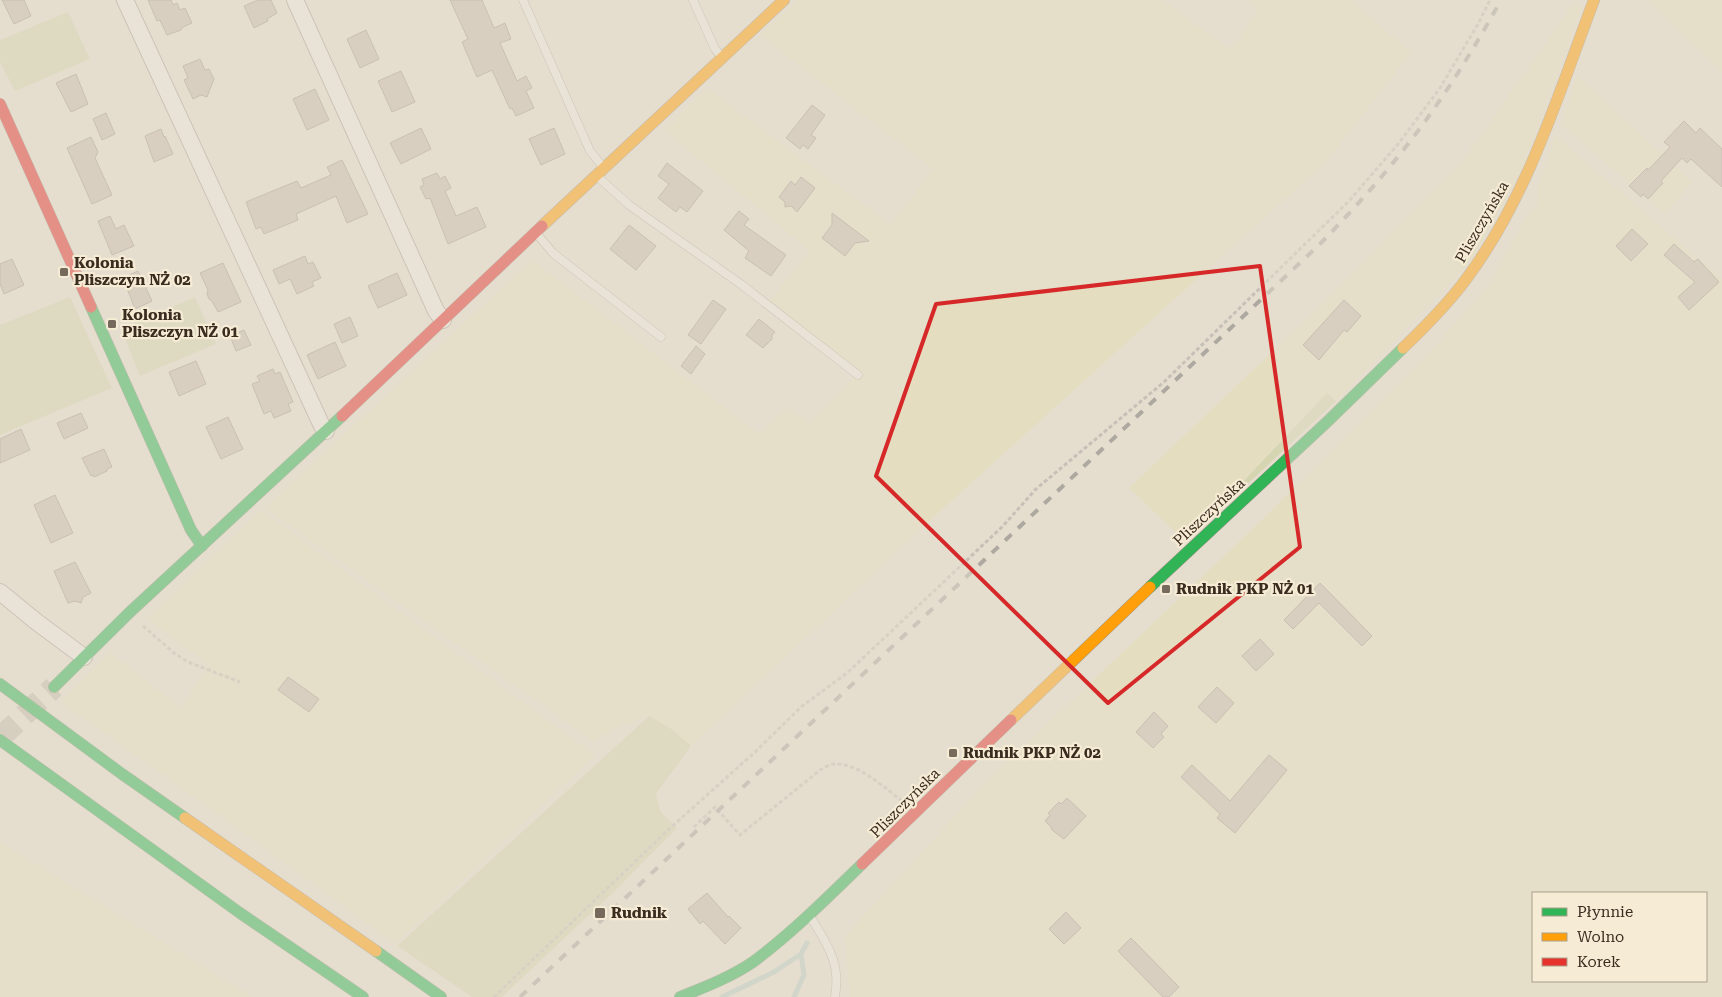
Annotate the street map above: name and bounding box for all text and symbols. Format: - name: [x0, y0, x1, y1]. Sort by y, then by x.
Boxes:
- street label: Pliszczyńska: [1451, 178, 1513, 266]
- place label: Kolonia Pliszczyn NŻ 02: [74, 254, 191, 289]
- marker: Kolonia Pliszczyn NŻ 02: [58, 266, 70, 278]
- place label: Kolonia Pliszczyn NŻ 01: [122, 306, 239, 341]
- marker: Kolonia Pliszczyn NŻ 01: [106, 318, 118, 330]
- street label: Pliszczyńska: [1169, 474, 1249, 550]
- place label: Rudnik PKP NŻ 01: [1176, 580, 1314, 598]
- marker: Rudnik PKP NŻ 01: [1160, 583, 1172, 595]
- place label: Rudnik PKP NŻ 02: [963, 744, 1101, 762]
- marker: Rudnik PKP NŻ 02: [947, 747, 959, 759]
- street label: Pliszczyńska: [866, 764, 944, 842]
- legend: [1532, 892, 1707, 982]
- text: Płynnie: [1577, 903, 1633, 921]
- place label: Rudnik: [611, 904, 668, 922]
- marker: Rudnik: [593, 906, 607, 920]
- text: Wolno: [1577, 928, 1624, 946]
- text: Korek: [1577, 953, 1621, 971]

